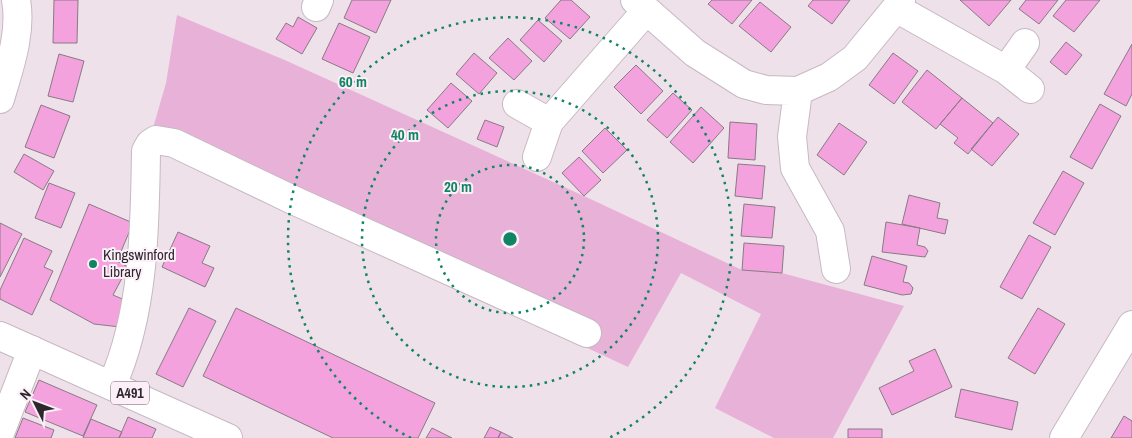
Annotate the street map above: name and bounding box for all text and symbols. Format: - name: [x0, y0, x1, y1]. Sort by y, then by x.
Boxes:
- text: 60 m: [339, 71, 367, 92]
- text: 40 m: [391, 124, 419, 145]
- text: 20 m: [444, 176, 472, 197]
- centre of rings: [501, 230, 519, 248]
- place label: Kingswinford Library: [103, 244, 175, 282]
- marker: Kingswinford Library: [87, 258, 99, 270]
- north arrow: [10, 378, 60, 428]
- road number: A491: [111, 382, 149, 404]
- text: N: [16, 385, 35, 403]

